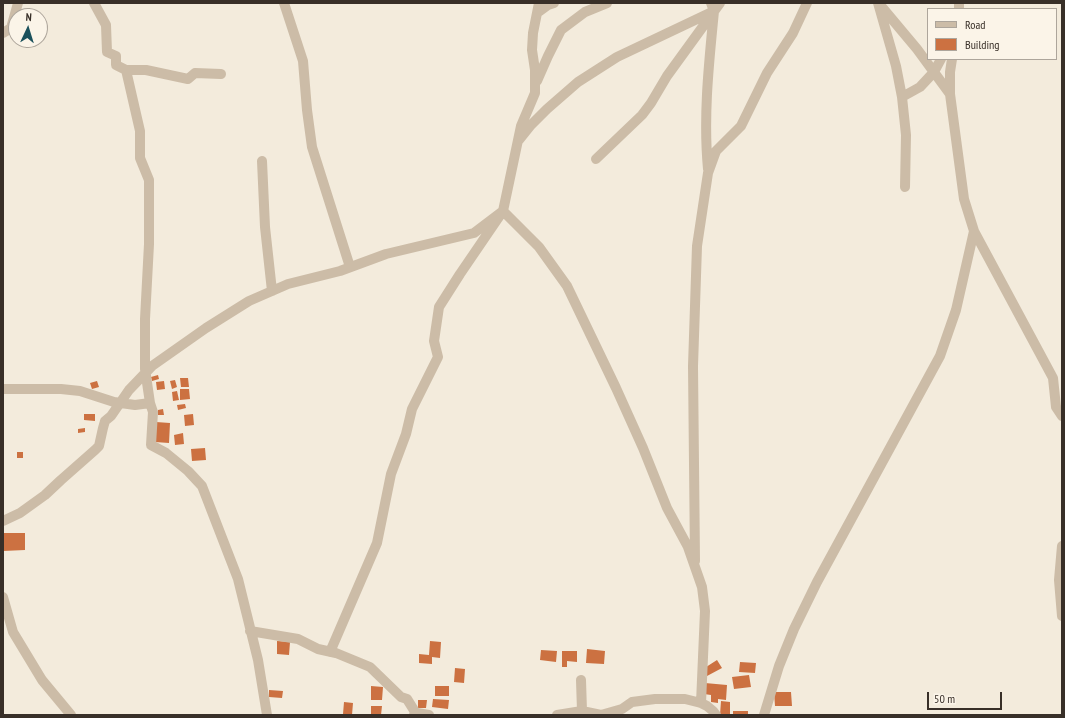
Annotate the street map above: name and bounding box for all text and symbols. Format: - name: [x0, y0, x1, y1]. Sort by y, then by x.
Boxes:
- north arrow: [8, 8, 48, 48]
- legend: [927, 8, 1057, 60]
- text: N: [25, 10, 32, 24]
- text: Road: [965, 17, 985, 32]
- text: Building: [965, 37, 1000, 52]
- scale bar: [929, 684, 1004, 710]
- text: 50 m: [934, 691, 955, 706]

